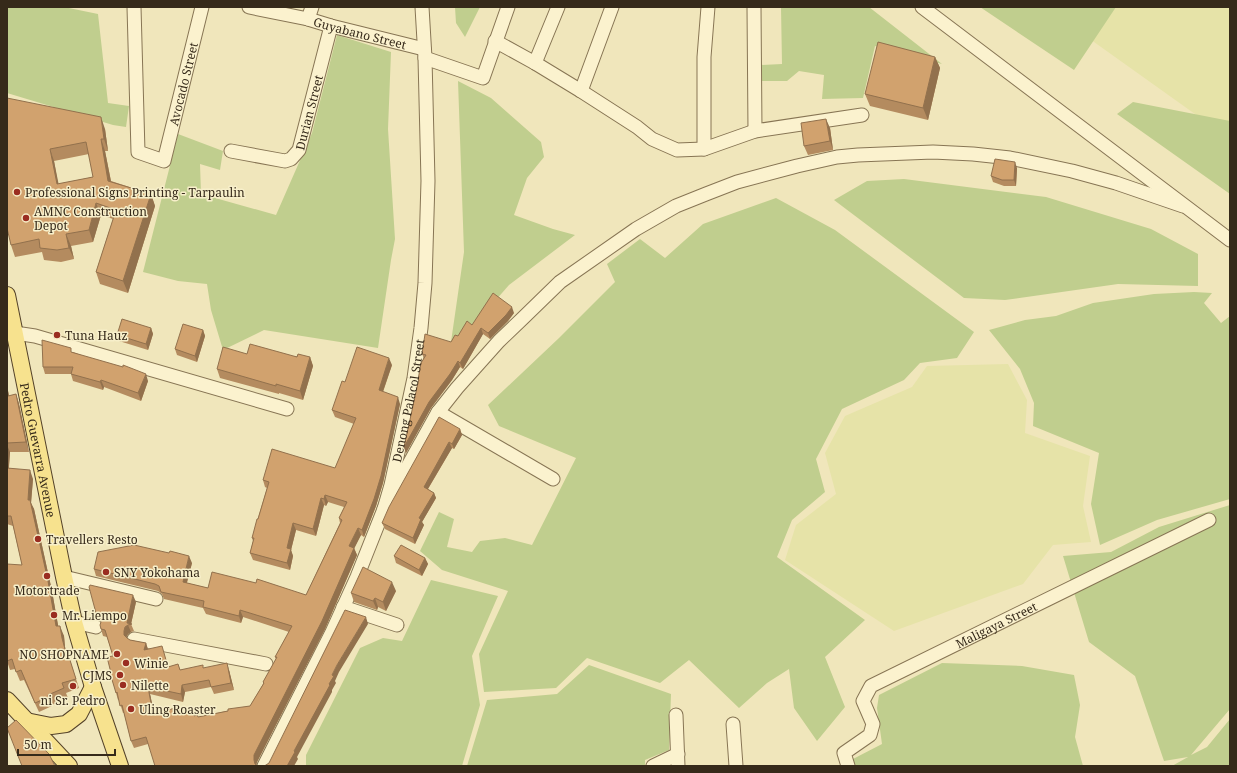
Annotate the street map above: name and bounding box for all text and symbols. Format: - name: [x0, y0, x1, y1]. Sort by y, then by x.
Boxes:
- street label: Guyabano Street: [311, 13, 408, 53]
- street label: Avocado Street: [165, 40, 201, 127]
- street label: Durian Street: [291, 73, 327, 152]
- place label: Professional Signs Printing - Tarpaulin: [25, 184, 245, 201]
- marker: Professional Signs Printing - Tarpaulin: [12, 187, 22, 197]
- place label: AMNC Construction Depot: [34, 203, 147, 234]
- marker: AMNC Construction Depot: [21, 213, 31, 223]
- place label: Tuna Hauz: [65, 327, 128, 344]
- marker: Tuna Hauz: [52, 330, 62, 340]
- street label: Denong Palacol Street: [388, 338, 428, 464]
- street label: Pedro Guevarra Avenue: [16, 381, 60, 519]
- place label: Travellers Resto: [46, 531, 138, 548]
- marker: Travellers Resto: [33, 534, 43, 544]
- place label: SNY Yokohama: [114, 564, 200, 581]
- marker: SNY Yokohama: [101, 567, 111, 577]
- marker: Motortrade: [42, 571, 52, 581]
- place label: Motortrade: [14, 582, 80, 599]
- street label: Maligaya Street: [952, 597, 1040, 652]
- place label: Mr. Liempo: [62, 607, 127, 624]
- marker: Mr. Liempo: [49, 610, 59, 620]
- place label: NO SHOPNAME: [19, 646, 109, 663]
- marker: NO SHOPNAME: [112, 649, 122, 659]
- place label: Winie: [134, 655, 168, 672]
- marker: Winie: [121, 658, 131, 668]
- place label: CJMS: [83, 667, 112, 684]
- marker: CJMS: [115, 670, 125, 680]
- place label: Nilette: [131, 677, 169, 694]
- marker: Nilette: [118, 680, 128, 690]
- marker: ni Sr. Pedro: [68, 681, 78, 691]
- place label: ni Sr. Pedro: [40, 692, 106, 709]
- place label: Uling Roaster: [139, 701, 216, 718]
- marker: Uling Roaster: [126, 704, 136, 714]
- scale bar: [18, 731, 115, 757]
- text: 50 m: [24, 736, 52, 753]

